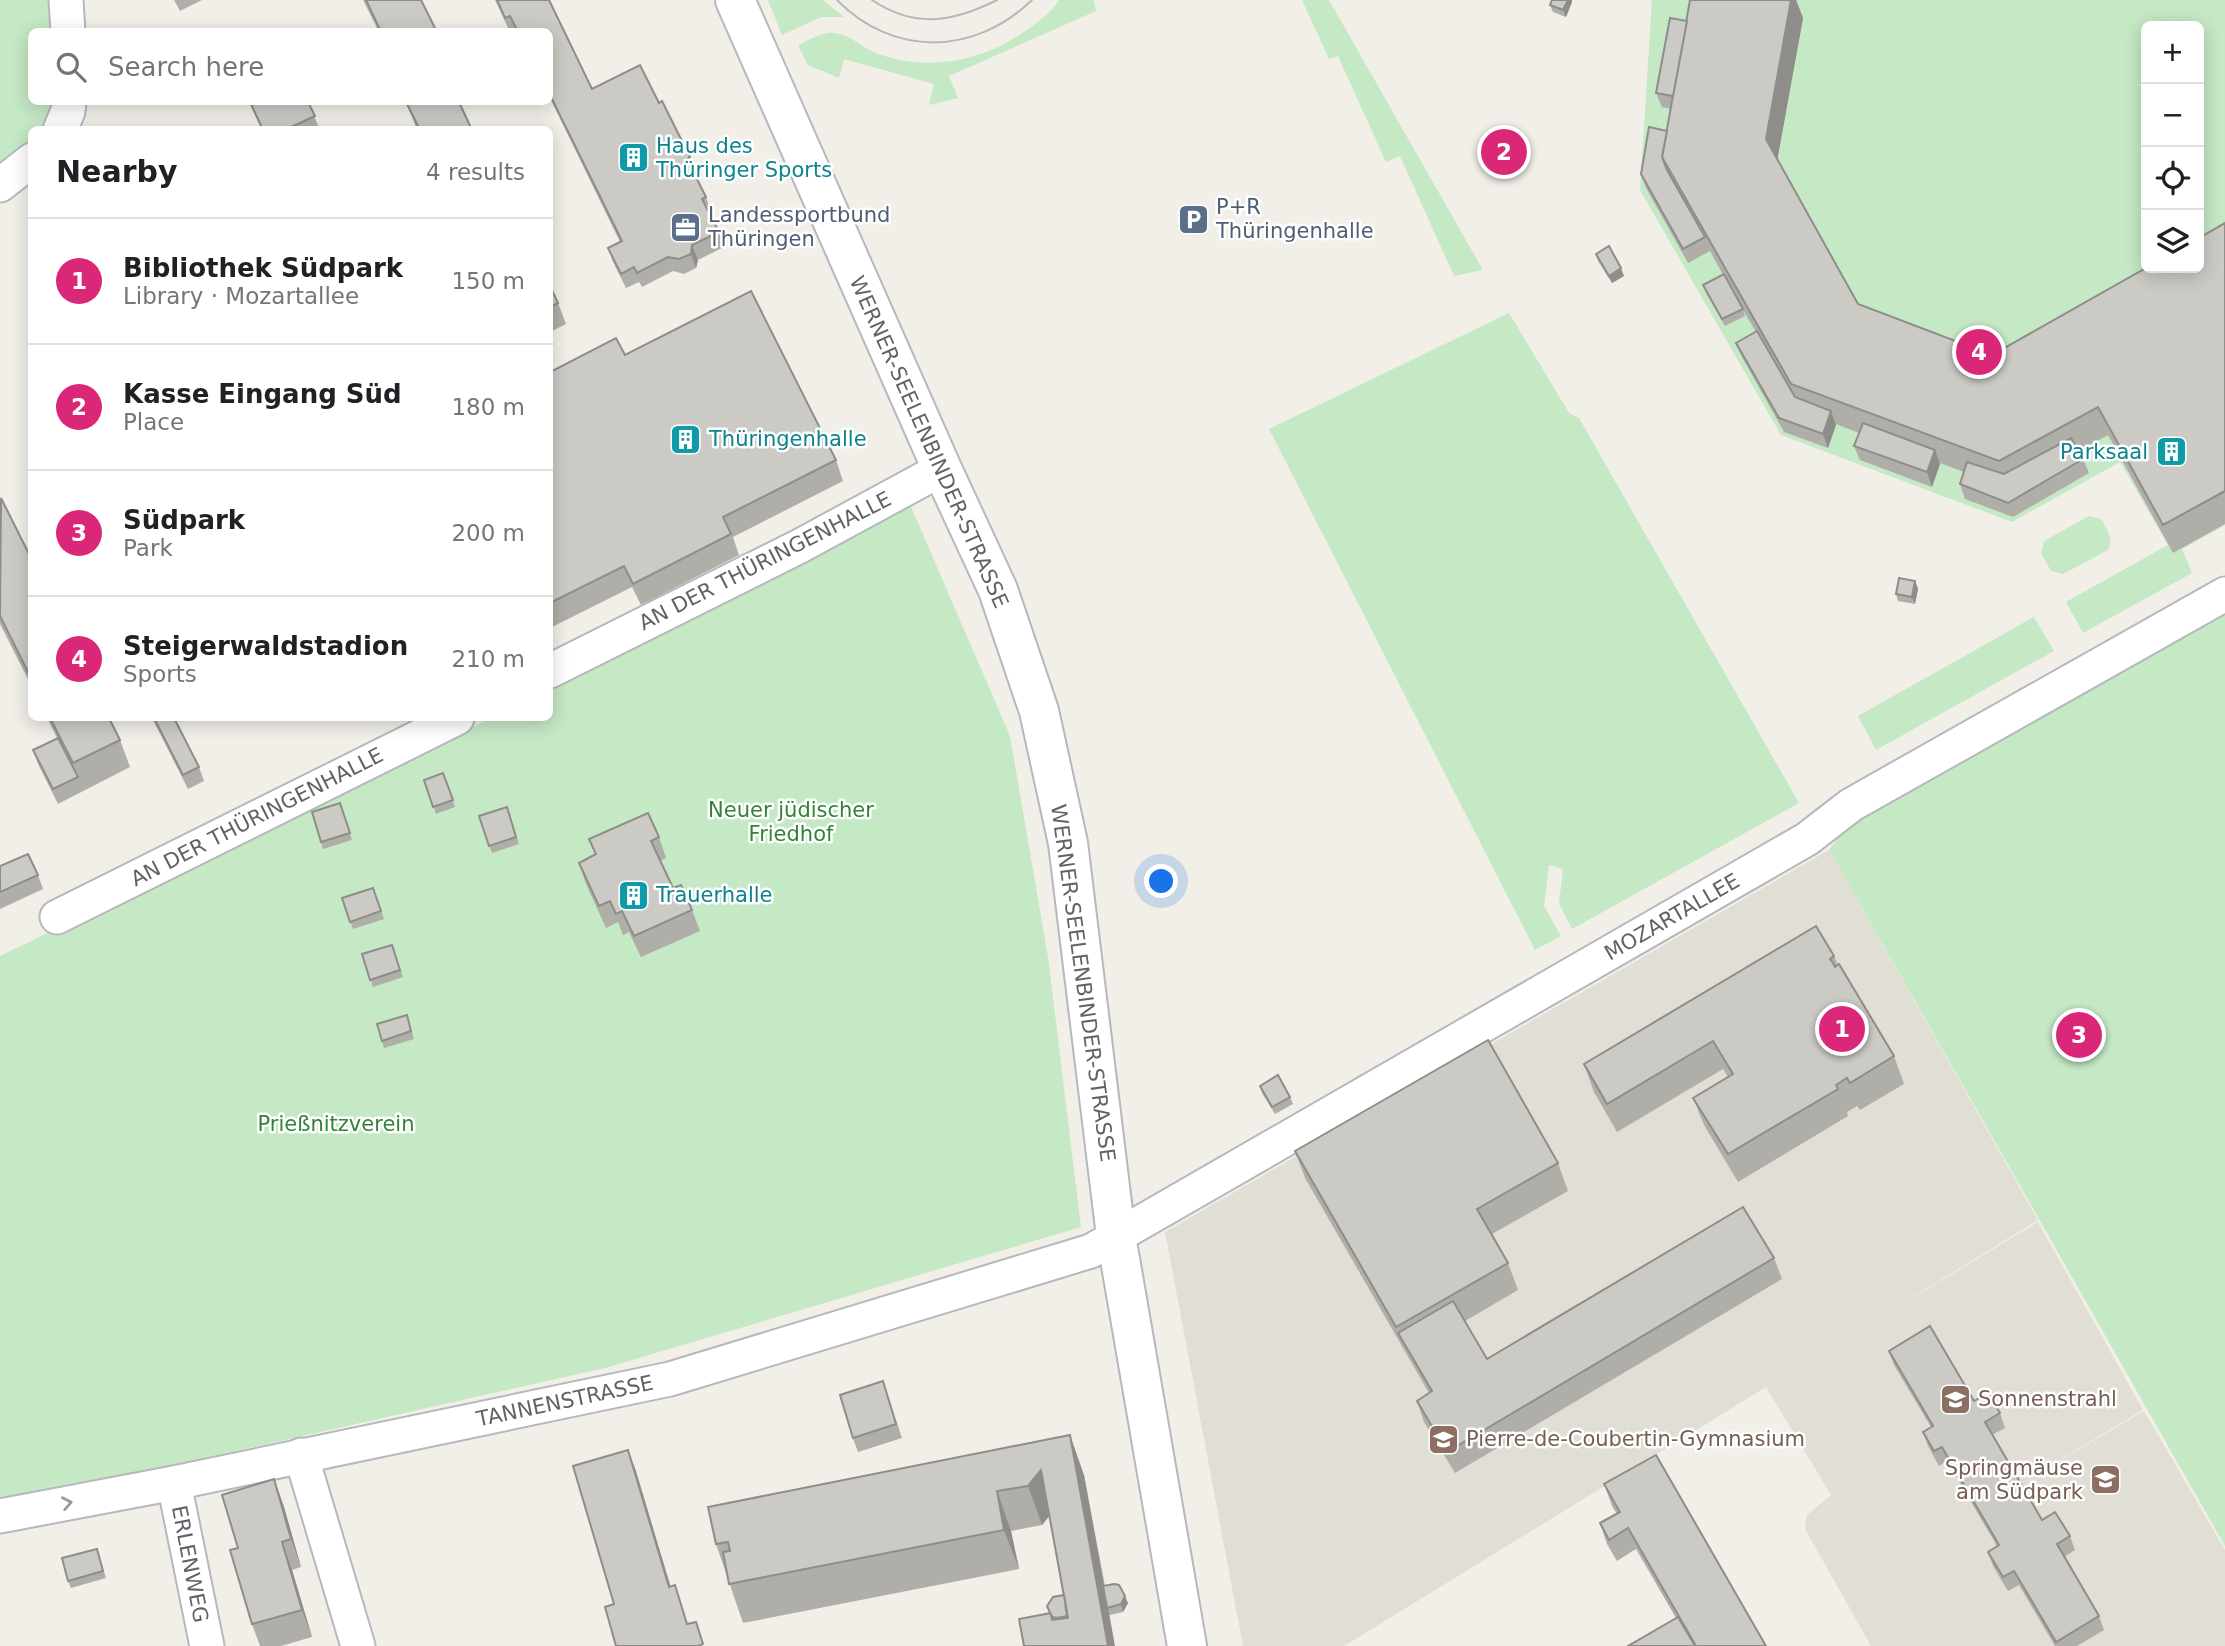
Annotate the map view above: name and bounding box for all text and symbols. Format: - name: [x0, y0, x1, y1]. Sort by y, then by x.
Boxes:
- map controls: [2141, 21, 2204, 273]
- button: +: [2141, 21, 2204, 84]
- search box: [28, 28, 553, 105]
- icon: search: [52, 48, 90, 86]
- text: Search here: [108, 52, 264, 82]
- button: −: [2141, 84, 2204, 147]
- pin: 2: [1481, 126, 1527, 178]
- place label: Haus des Thüringer Sports: [655, 134, 832, 182]
- building icon: Haus des Thüringer Sports: [616, 141, 650, 175]
- button: locate: [2141, 147, 2204, 210]
- text: Nearby: [56, 154, 178, 189]
- text: 4 results: [426, 159, 525, 185]
- place label: P+R Thüringenhalle: [1215, 195, 1374, 243]
- parking icon: P+R Thüringenhalle: [1176, 202, 1210, 236]
- place label: Landessportbund Thüringen: [707, 203, 890, 251]
- office icon: Landessportbund Thüringen: [668, 210, 702, 244]
- button: layers: [2141, 210, 2204, 273]
- text: Bibliothek Südpark: [123, 253, 403, 283]
- text: 1: [71, 268, 87, 294]
- text: 150 m: [451, 268, 525, 294]
- street label: WERNER-SEELENBINDER-STRASSE: [845, 272, 1013, 612]
- text: Library · Mozartallee: [123, 283, 359, 309]
- pin: 4: [1956, 326, 2002, 378]
- text: Kasse Eingang Süd: [123, 379, 402, 409]
- text: 2: [71, 394, 87, 420]
- text: 180 m: [451, 394, 525, 420]
- text: Place: [123, 409, 184, 435]
- building icon: Thüringenhalle: [669, 422, 703, 456]
- place label: Thüringenhalle: [708, 427, 867, 451]
- building icon: Parksaal: [2154, 435, 2188, 469]
- place label: Parksaal: [2060, 440, 2148, 464]
- street label: AN DER THÜRINGENHALLE: [634, 486, 895, 635]
- text: Südpark: [123, 505, 245, 535]
- text: 3: [71, 520, 87, 546]
- text: 200 m: [451, 520, 525, 546]
- text: Park: [123, 535, 173, 561]
- text: Steigerwaldstadion: [123, 631, 408, 661]
- text: 4: [71, 646, 87, 672]
- text: 210 m: [451, 646, 525, 672]
- text: Sports: [123, 661, 197, 687]
- street label: AN DER THÜRINGENHALLE: [126, 742, 387, 891]
- park label: Neuer jüdischer Friedhof: [708, 798, 874, 846]
- street label: WERNER-SEELENBINDER-STRASSE: [1046, 803, 1120, 1163]
- your location: [1144, 864, 1178, 898]
- street label: MOZARTALLEE: [1600, 869, 1744, 965]
- building icon: Trauerhalle: [616, 878, 650, 912]
- place label: Trauerhalle: [655, 883, 773, 907]
- pin: 1: [1819, 1003, 1865, 1055]
- pin: 3: [2056, 1009, 2102, 1061]
- park label: Prießnitzverein: [258, 1112, 414, 1136]
- street label: TANNENSTRASSE: [473, 1371, 656, 1432]
- school or university icon: Sonnenstrahl: [1938, 1382, 1972, 1416]
- place label: Sonnenstrahl: [1978, 1387, 2117, 1411]
- school or university icon: Pierre-de-Coubertin-Gymnasium: [1426, 1422, 1460, 1456]
- place label: Pierre-de-Coubertin-Gymnasium: [1466, 1427, 1805, 1451]
- place label: Springmäuse am Südpark: [1945, 1456, 2084, 1504]
- school or university icon: Springmäuse am Südpark: [2089, 1463, 2123, 1497]
- one-way arrow: [61, 1496, 73, 1511]
- street label: ERLENWEG: [167, 1503, 213, 1625]

